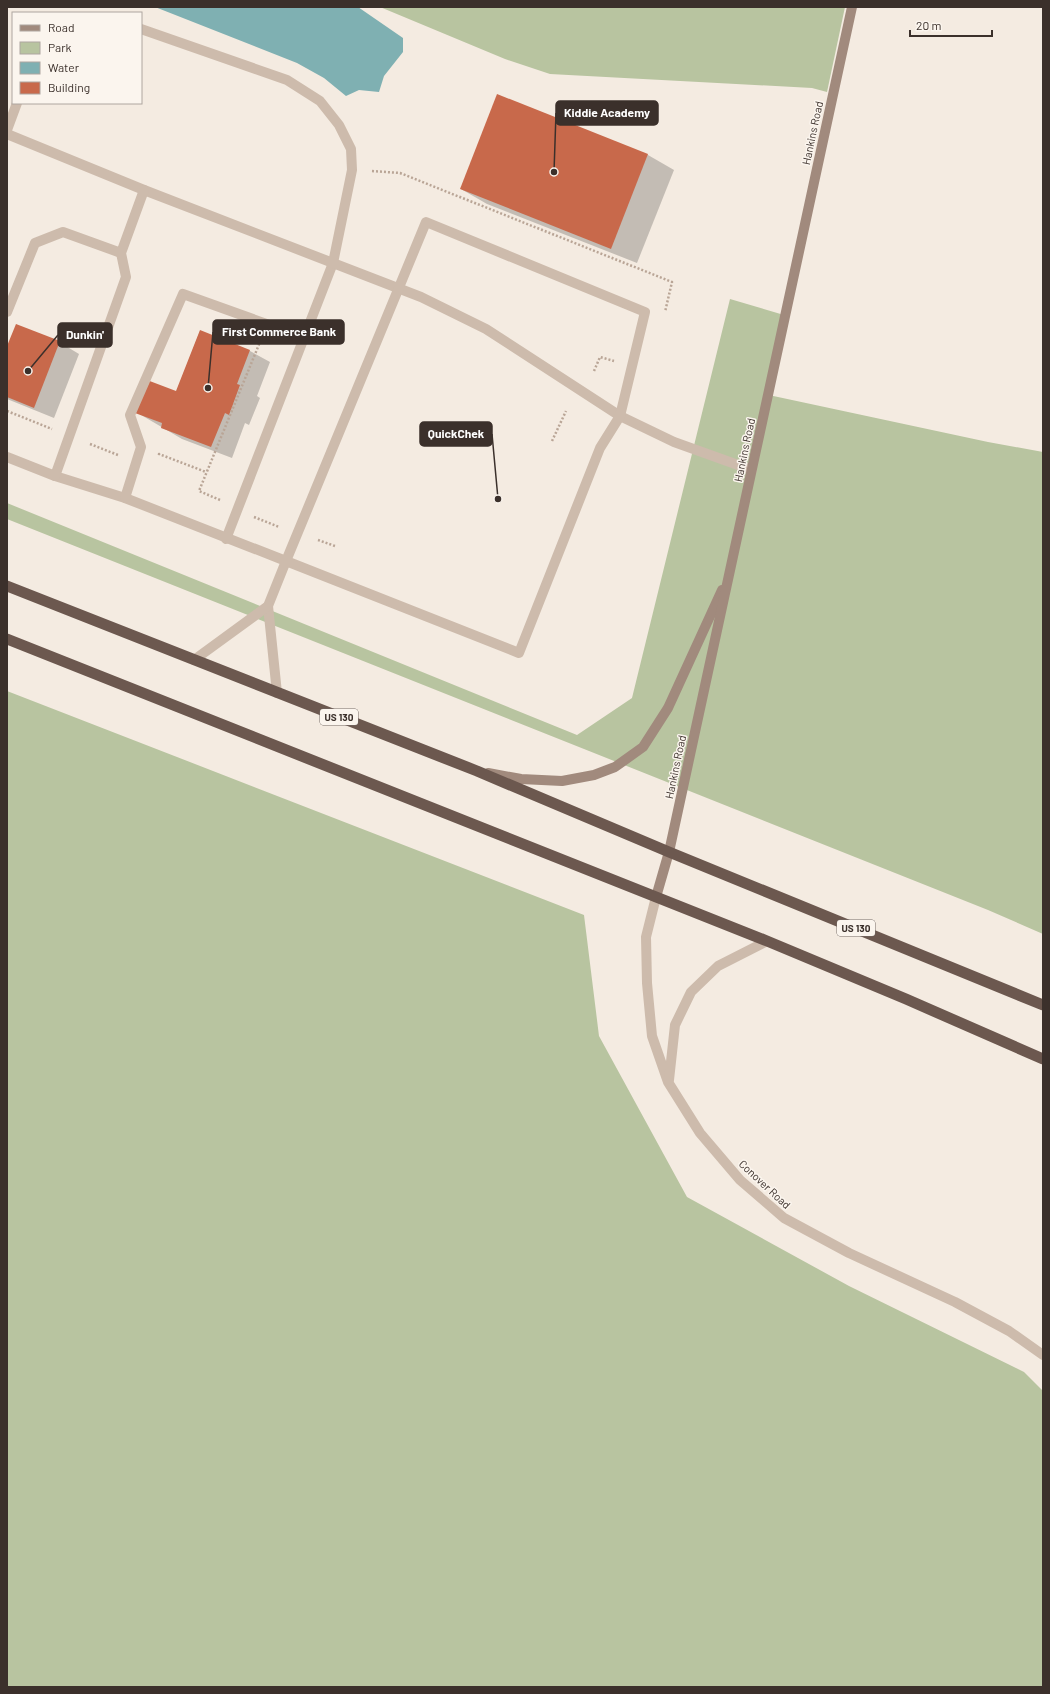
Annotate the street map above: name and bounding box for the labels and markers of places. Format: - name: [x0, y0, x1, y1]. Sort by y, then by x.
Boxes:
- callout: Kiddie Academy: [556, 101, 658, 125]
- callout: First Commerce Bank: [213, 320, 344, 344]
- callout: Dunkin': [58, 323, 112, 347]
- callout: QuickChek: [420, 422, 492, 446]

